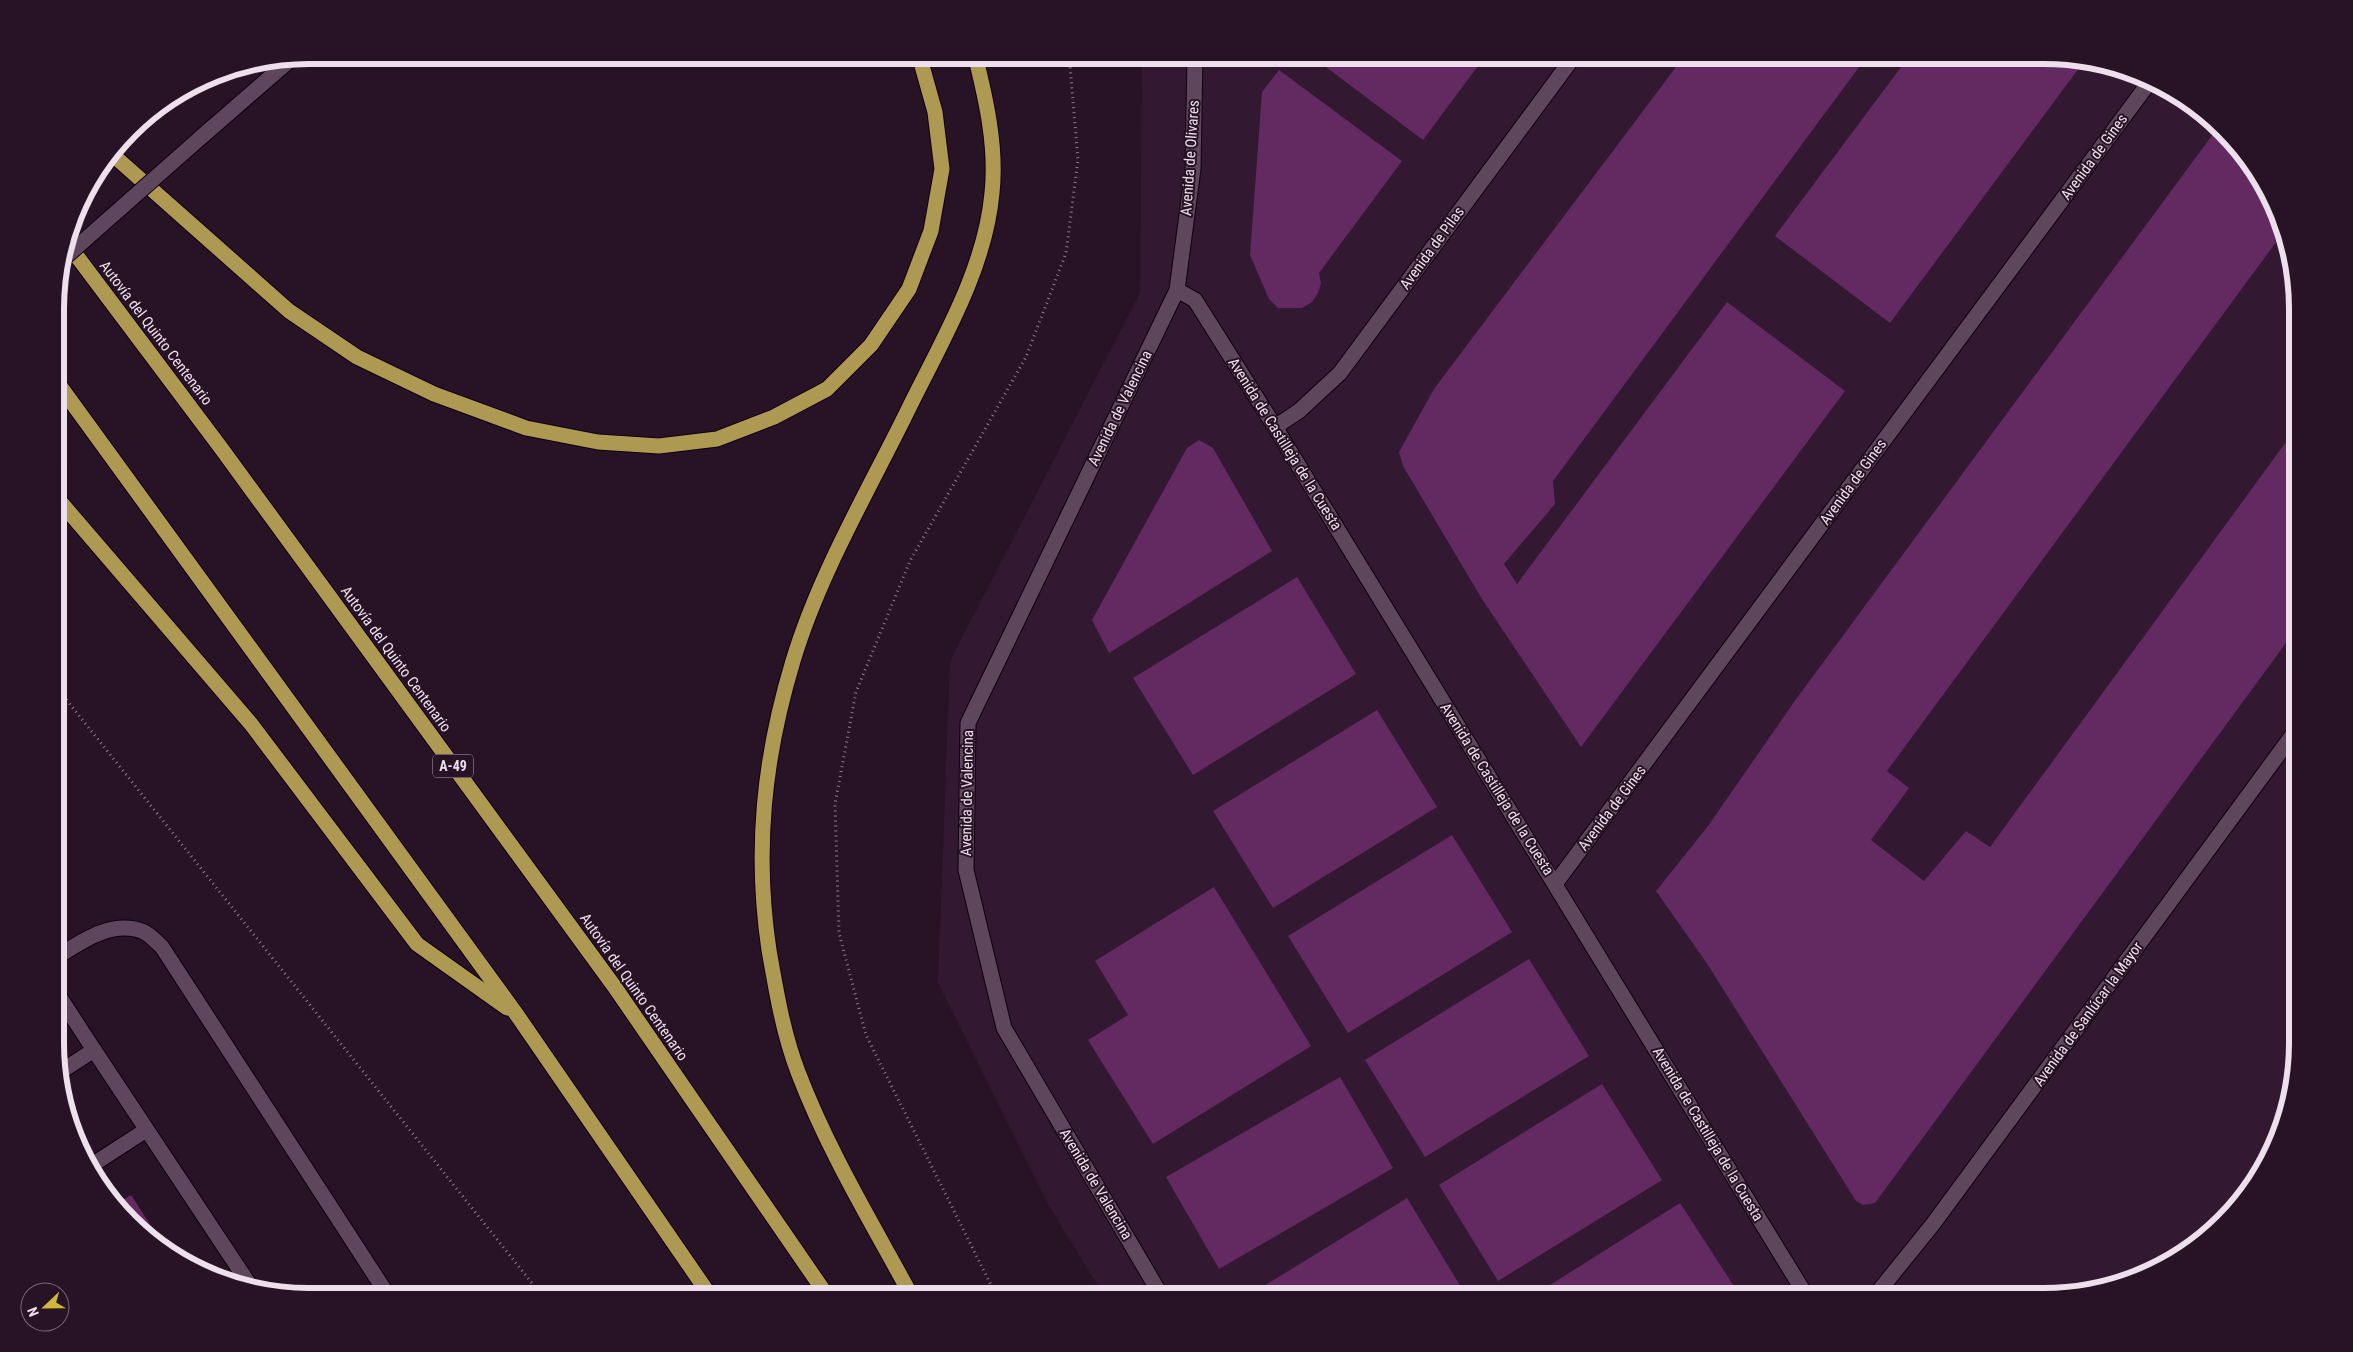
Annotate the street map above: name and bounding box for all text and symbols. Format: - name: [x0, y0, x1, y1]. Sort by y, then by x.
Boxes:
- street label: Avenida de Olivares: [1177, 99, 1203, 217]
- street label: Avenida de Gines: [2057, 110, 2131, 203]
- street label: Avenida de Pilas: [1396, 203, 1468, 293]
- street label: Autovía del Quinto Centenario: [96, 257, 216, 409]
- street label: Avenida de Valencina: [1084, 347, 1156, 469]
- street label: Avenida de Castilleja de la Cuesta: [1224, 354, 1346, 534]
- street label: Avenida de Gines: [1816, 435, 1890, 528]
- street label: Autovía del Quinto Centenario: [337, 583, 455, 735]
- street label: Avenida de Castilleja de la Cuesta: [1436, 699, 1558, 879]
- street label: Avenida de Valencina: [957, 730, 977, 856]
- road number: A-49: [433, 754, 473, 778]
- street label: Avenida de Gines: [1574, 762, 1650, 854]
- street label: Autovía del Quinto Centenario: [576, 910, 692, 1064]
- street label: Avenida de Sanlúcar la Mayor: [2030, 938, 2147, 1090]
- street label: Avenida de Castilleja de la Cuesta: [1649, 1044, 1767, 1224]
- street label: Avenida de Valencina: [1056, 1125, 1136, 1243]
- north arrow: [20, 1282, 70, 1332]
- text: N: [24, 1305, 42, 1319]

